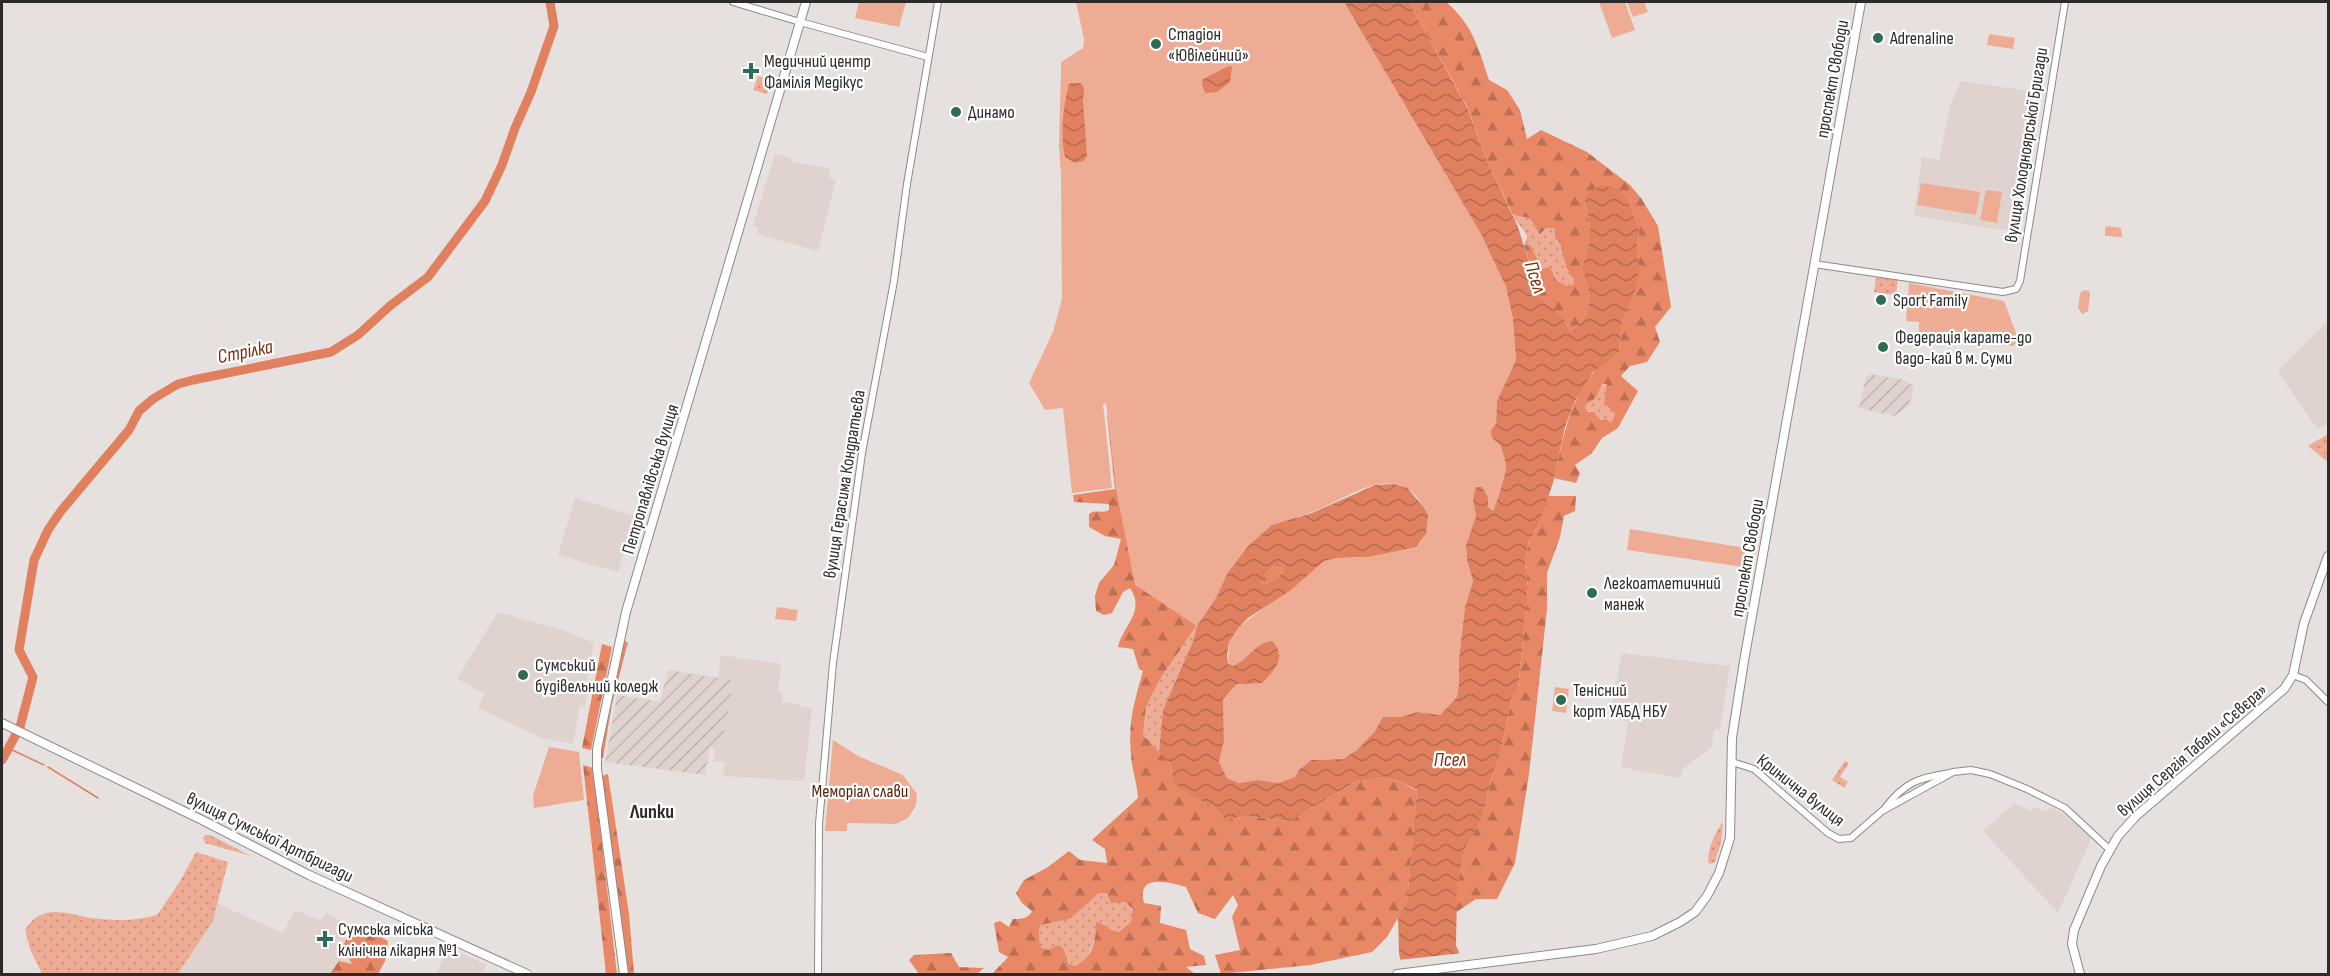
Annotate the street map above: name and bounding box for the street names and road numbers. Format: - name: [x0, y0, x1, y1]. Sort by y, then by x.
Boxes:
- street label: проспект Свободи: [1812, 18, 1853, 140]
- street label: вулиця Холодноярської Бригади: [2001, 46, 2052, 244]
- street label: вулиця Герасима Кондратьєва: [819, 388, 870, 580]
- street label: Петропавлівська вулиця: [618, 402, 683, 557]
- street label: проспект Свободи: [1727, 497, 1768, 619]
- street label: вулиця Сергія Табали «Сєвєра»: [2113, 680, 2272, 821]
- street label: Кринична вулиця: [1753, 750, 1849, 831]
- street label: вулиця Сумської Артбригади: [183, 788, 357, 887]

